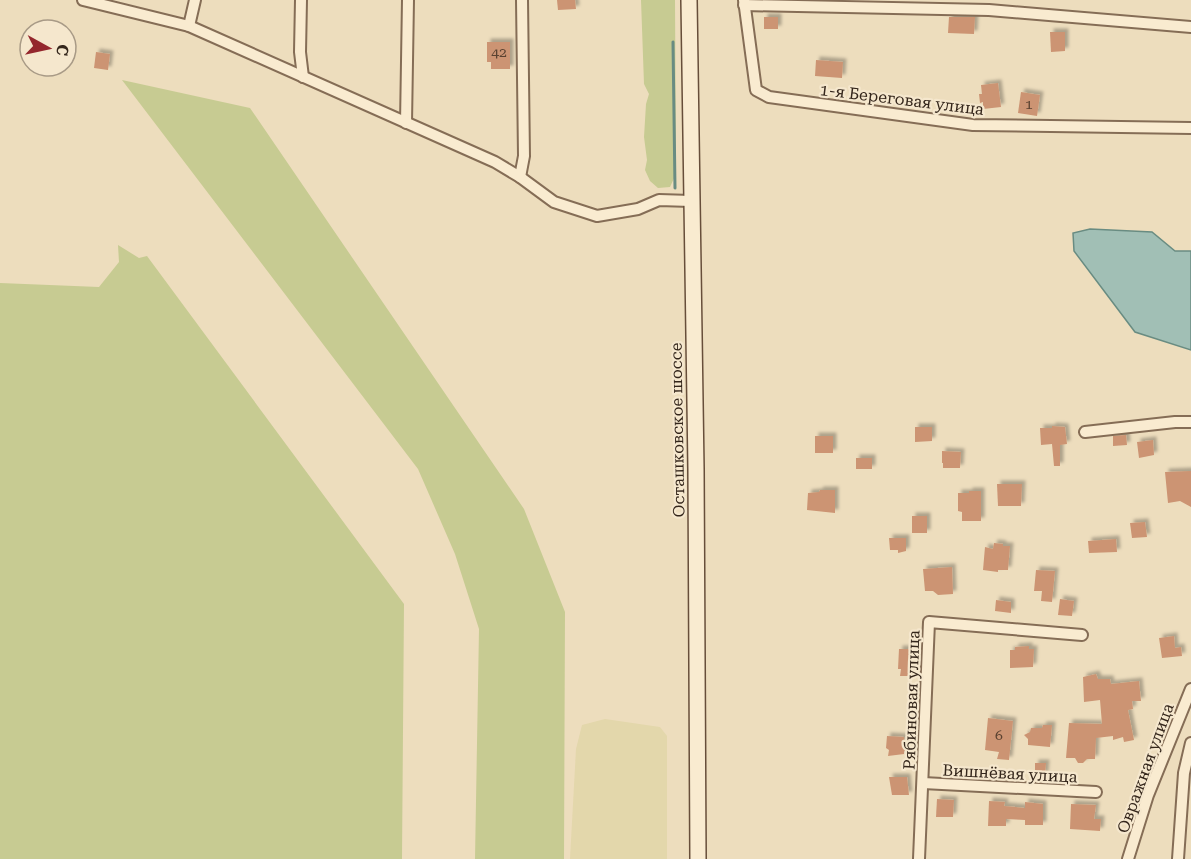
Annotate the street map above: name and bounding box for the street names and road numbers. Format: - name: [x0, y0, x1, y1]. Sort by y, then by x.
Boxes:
- street label: 1-я Береговая улица: [819, 80, 985, 119]
- street label: Осташковское шоссе: [666, 342, 689, 518]
- street label: Рябиновая улица: [900, 630, 923, 770]
- street label: Овражная улица: [1113, 700, 1178, 836]
- street label: Вишнёвая улица: [942, 760, 1078, 787]

